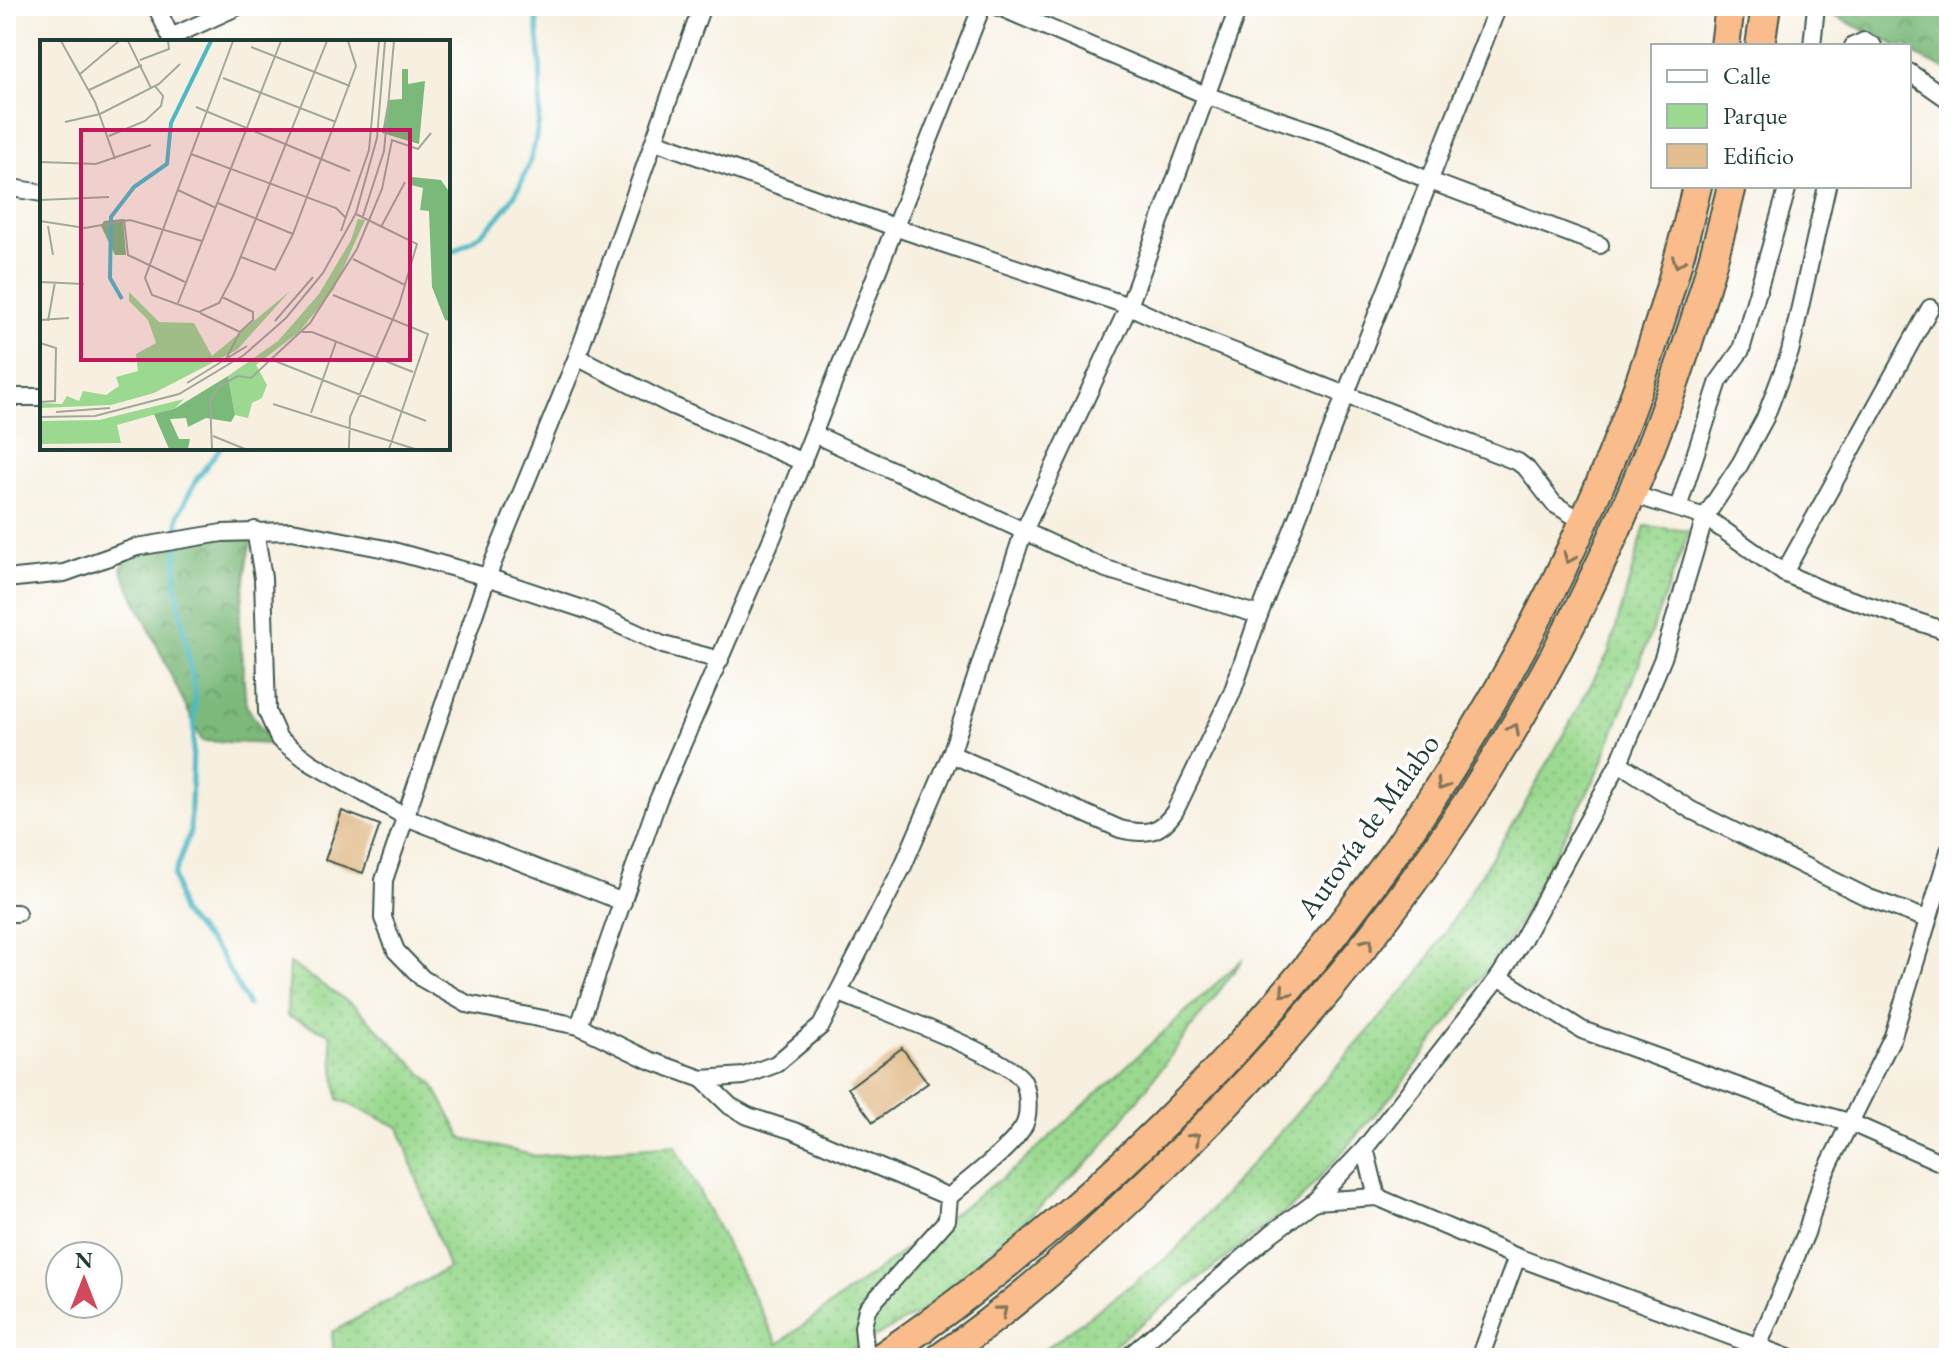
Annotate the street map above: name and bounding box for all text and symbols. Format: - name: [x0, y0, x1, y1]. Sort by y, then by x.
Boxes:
- inset map: [40, 40, 450, 450]
- legend: [1651, 44, 1911, 188]
- text: Calle: [1723, 60, 1771, 91]
- text: Parque: [1723, 100, 1787, 131]
- text: Edificio: [1723, 140, 1794, 171]
- one-way arrow: [1672, 254, 1688, 268]
- one-way arrow: [1562, 549, 1578, 564]
- one-way arrow: [1504, 723, 1520, 738]
- street label: Autovía de Malabo: [1287, 725, 1448, 927]
- one-way arrow: [1437, 776, 1452, 790]
- one-way arrow: [1358, 937, 1372, 952]
- one-way arrow: [1280, 982, 1295, 997]
- one-way arrow: [1186, 1133, 1201, 1147]
- north arrow: [44, 1240, 124, 1320]
- text: N: [75, 1246, 93, 1275]
- one-way arrow: [992, 1306, 1007, 1321]

